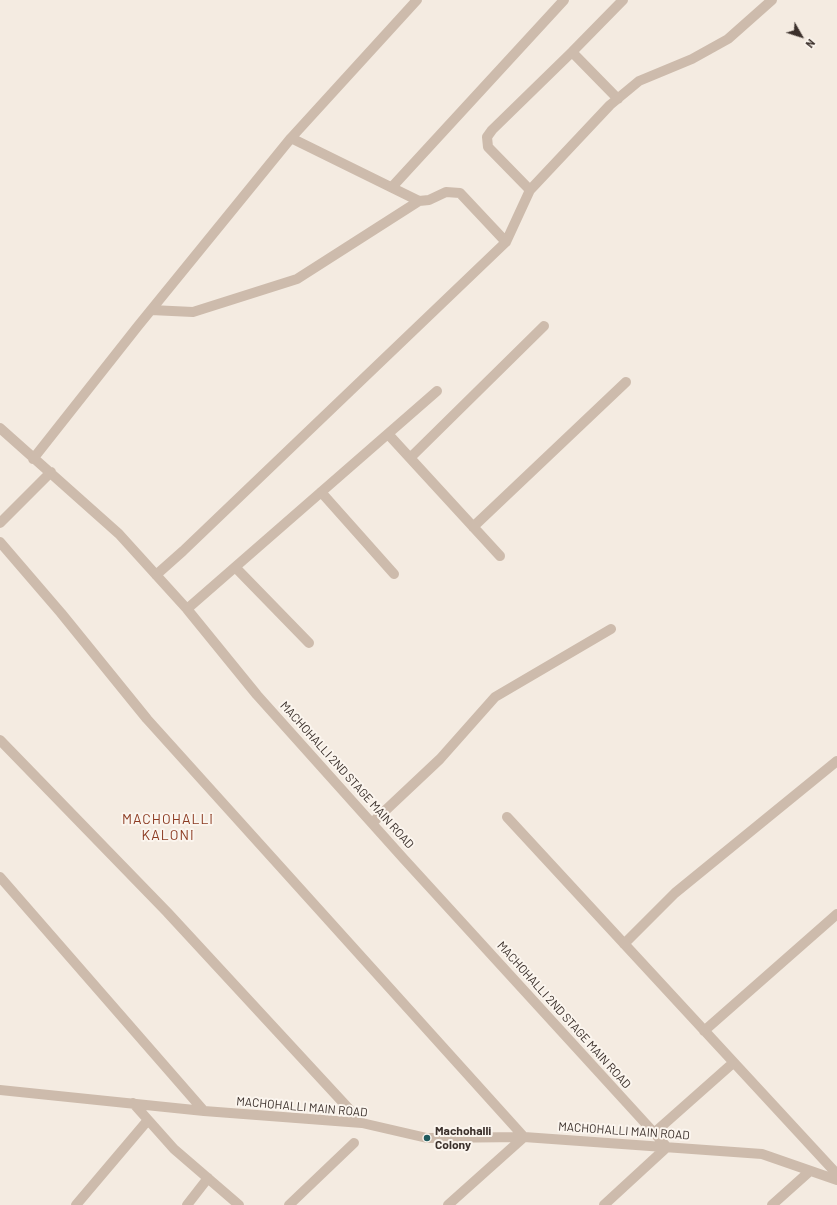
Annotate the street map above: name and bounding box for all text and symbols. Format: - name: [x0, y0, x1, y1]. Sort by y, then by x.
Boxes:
- north arrow: [781, 16, 821, 56]
- text: N: [803, 37, 818, 51]
- street label: MACHOHALLI 2ND STAGE MAIN ROAD: [277, 699, 417, 851]
- district label: MACHOHALLI KALONI: [122, 811, 214, 844]
- street label: MACHOHALLI 2ND STAGE MAIN ROAD: [494, 939, 634, 1091]
- street label: MACHOHALLI MAIN ROAD: [236, 1094, 368, 1120]
- street label: MACHOHALLI MAIN ROAD: [558, 1119, 690, 1143]
- place label: Machohalli Colony: [435, 1124, 491, 1152]
- marker: Machohalli Colony: [422, 1133, 432, 1143]

